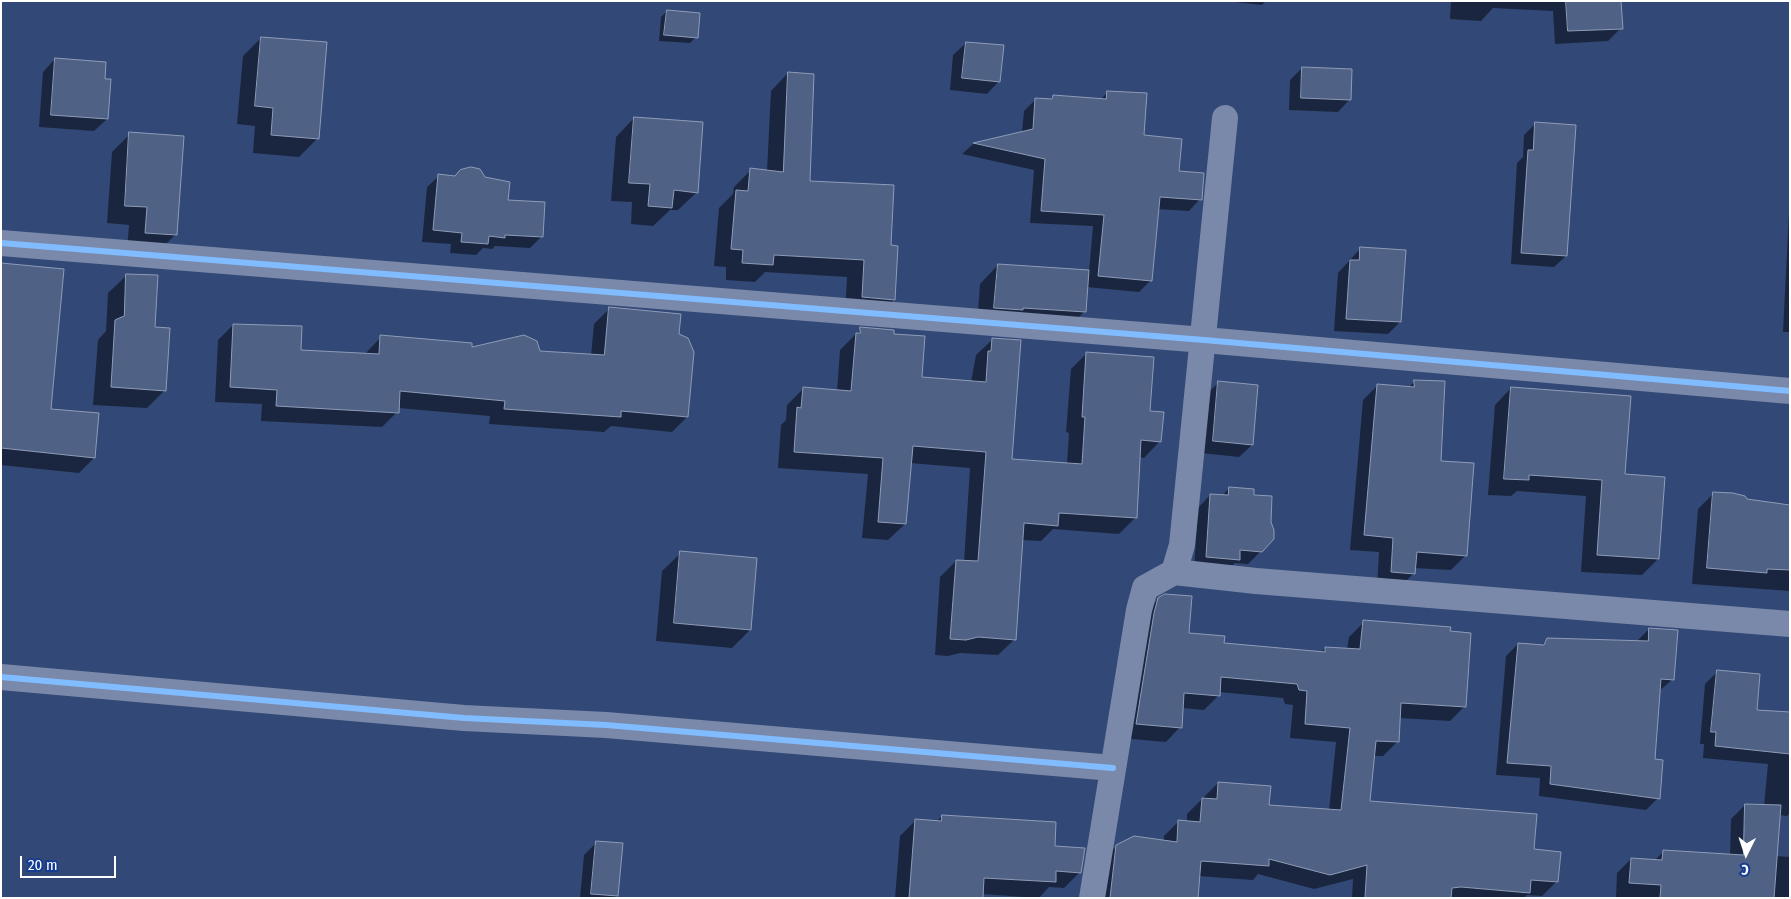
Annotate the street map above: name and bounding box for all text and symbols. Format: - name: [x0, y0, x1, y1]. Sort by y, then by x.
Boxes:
- north arrow: [1721, 829, 1771, 879]
- scale bar: [22, 846, 119, 878]
- text: 20 m: [28, 856, 58, 874]
- text: С: [1741, 861, 1749, 878]

